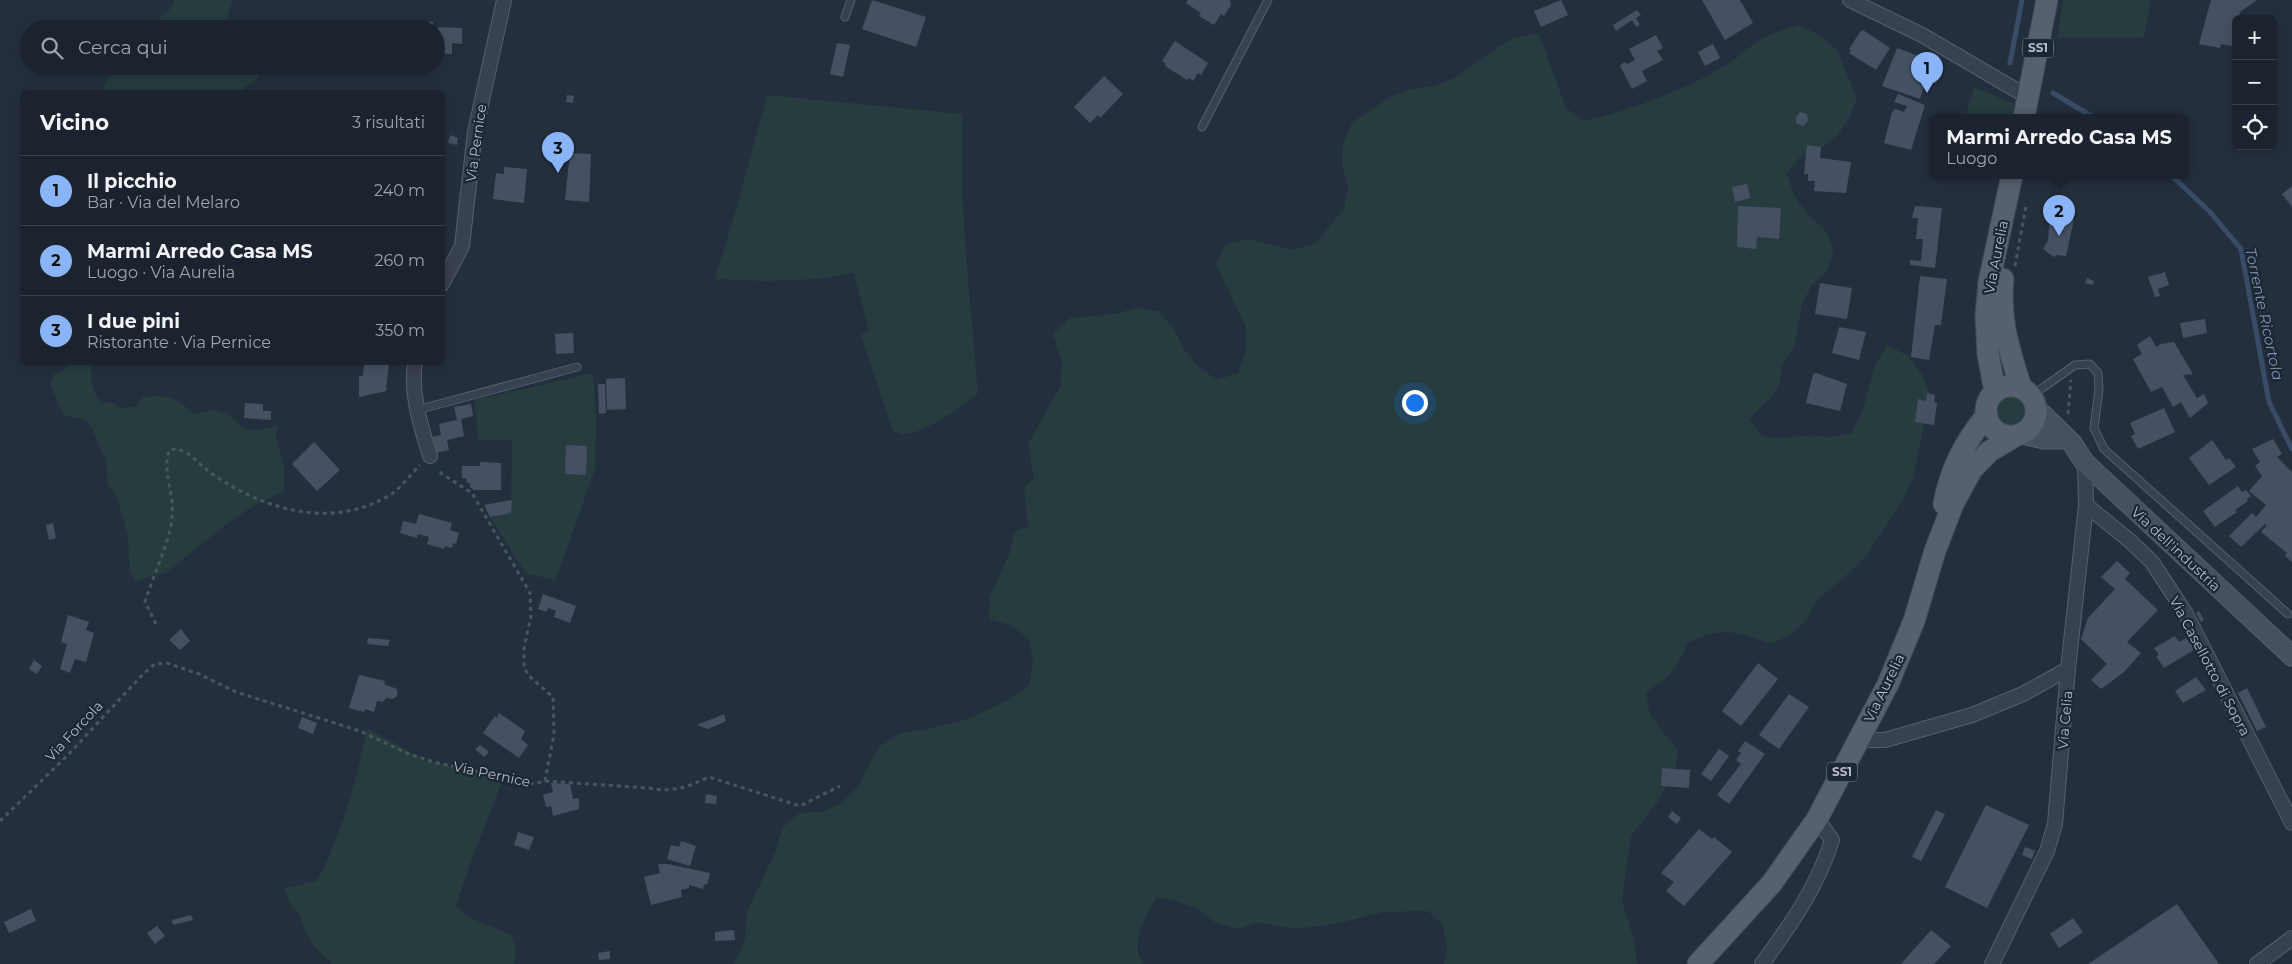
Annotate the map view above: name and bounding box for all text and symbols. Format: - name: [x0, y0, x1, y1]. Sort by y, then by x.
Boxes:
- map controls: [2232, 15, 2277, 150]
- button: +: [2232, 15, 2277, 60]
- search box: [20, 20, 445, 75]
- icon: search: [38, 34, 66, 62]
- text: Cerca qui: [78, 36, 168, 59]
- road number: SS1: [2023, 38, 2053, 58]
- pin: 1: [1911, 52, 1943, 93]
- button: −: [2232, 60, 2277, 105]
- street label: Via Pernice: [462, 103, 490, 183]
- button: locate: [2232, 105, 2277, 150]
- text: Vicino: [40, 110, 109, 135]
- text: 3 risultati: [352, 113, 425, 132]
- popup: [1929, 114, 2189, 179]
- text: Marmi Arredo Casa MS: [1946, 126, 2172, 149]
- pin: 3: [542, 132, 574, 173]
- text: Luogo: [1946, 149, 1997, 168]
- text: Il picchio: [87, 170, 177, 193]
- text: 1: [53, 181, 59, 200]
- text: 240 m: [374, 181, 425, 200]
- text: Bar · Via del Melaro: [87, 193, 240, 212]
- pin: 2: [2043, 195, 2075, 236]
- street label: Via Aurelia: [1980, 219, 2012, 295]
- text: Marmi Arredo Casa MS: [87, 240, 313, 263]
- water label: Torrente Ricortola: [2241, 246, 2288, 382]
- text: 2: [51, 251, 61, 270]
- text: 260 m: [374, 251, 425, 270]
- text: Luogo · Via Aurelia: [87, 263, 235, 282]
- text: I due pini: [87, 310, 180, 333]
- text: 3: [51, 321, 61, 340]
- text: 350 m: [375, 321, 425, 340]
- text: Ristorante · Via Pernice: [87, 333, 271, 352]
- your location: [1402, 390, 1428, 416]
- street label: Via dell'industria: [2128, 503, 2224, 595]
- street label: Via Casellotto di Sopra: [2166, 593, 2254, 739]
- street label: Via Aurelia: [1860, 651, 1908, 725]
- street label: Via Celia: [2053, 690, 2077, 750]
- street label: Via Forcola: [41, 697, 107, 765]
- street label: Via Pernice: [452, 757, 532, 791]
- road number: SS1: [1827, 762, 1857, 782]

